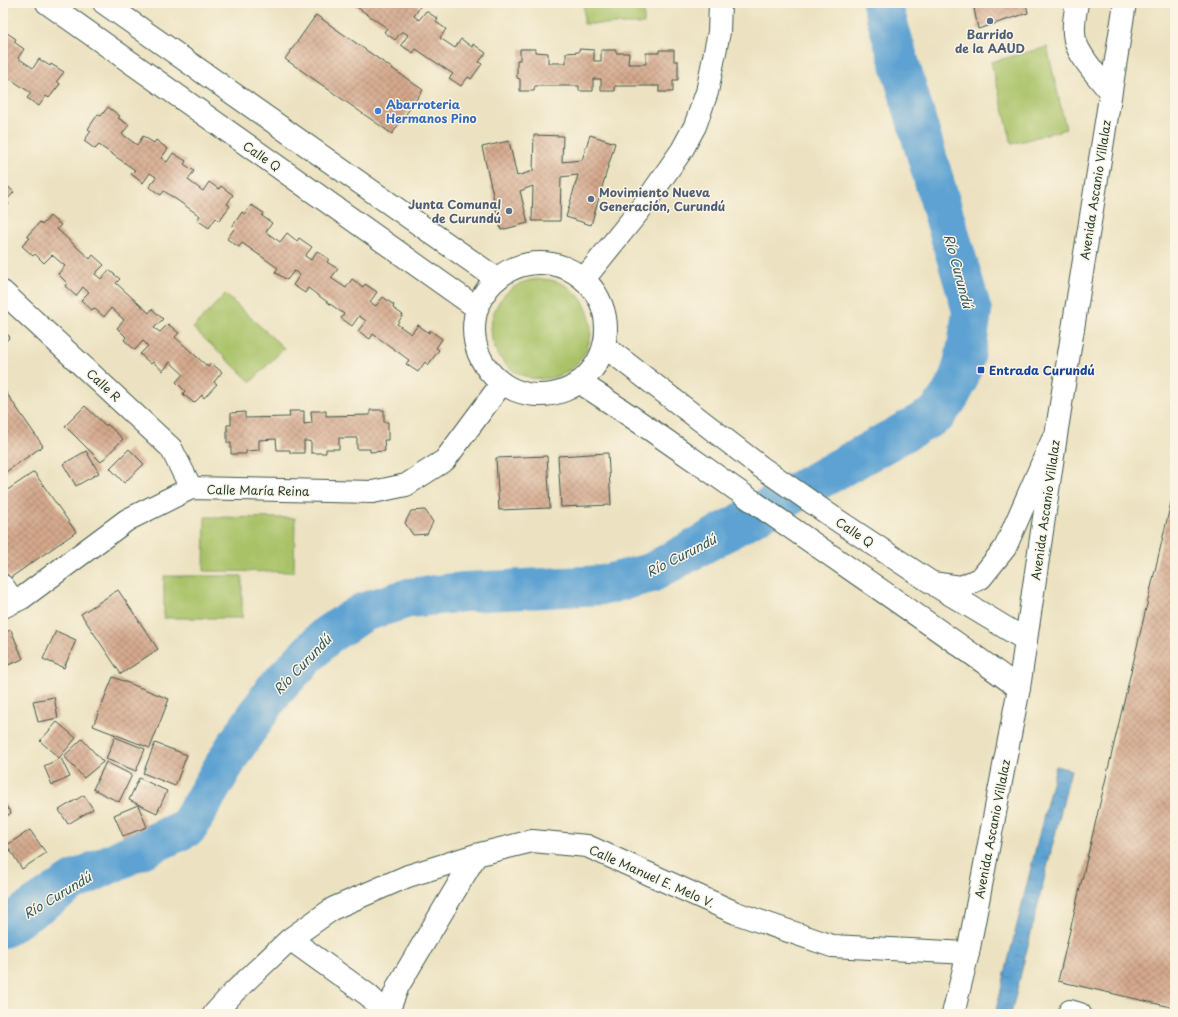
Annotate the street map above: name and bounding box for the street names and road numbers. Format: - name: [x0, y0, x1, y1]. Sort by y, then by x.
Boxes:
- street label: Avenida Ascanio Villalaz: [1075, 118, 1115, 261]
- street label: Calle Q: [239, 136, 285, 176]
- street label: Calle R: [83, 364, 125, 406]
- street label: Avenida Ascanio Villalaz: [1026, 438, 1064, 581]
- street label: Calle María Reina: [206, 480, 310, 500]
- street label: Calle Q: [832, 513, 878, 551]
- street label: Avenida Ascanio Villalaz: [970, 758, 1014, 900]
- street label: Calle Manuel E. Melo V.: [586, 840, 718, 912]

